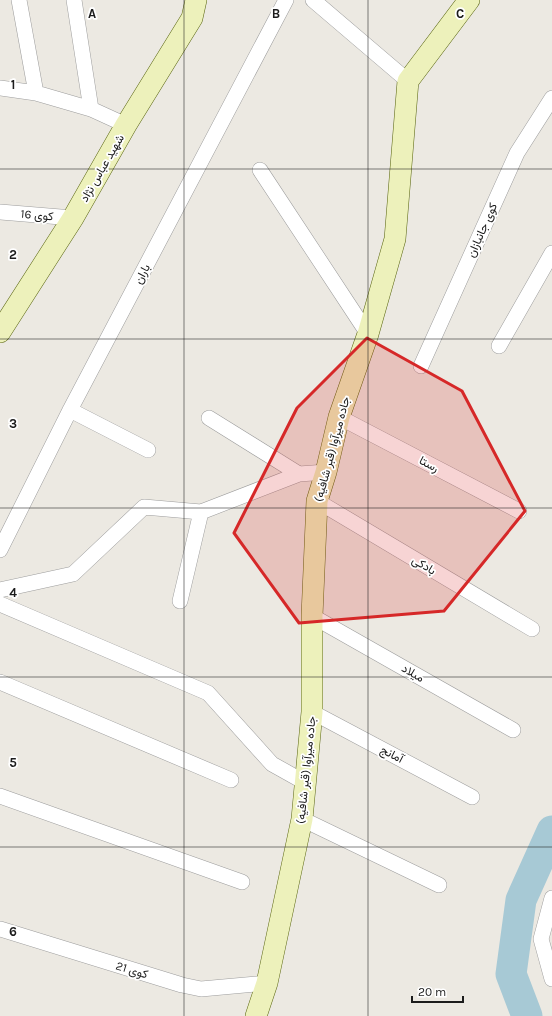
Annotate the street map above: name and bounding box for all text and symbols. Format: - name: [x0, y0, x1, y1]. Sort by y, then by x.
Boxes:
- text: A: [88, 6, 96, 21]
- text: B: [272, 6, 280, 21]
- text: C: [456, 6, 464, 21]
- text: 1: [11, 77, 15, 92]
- street label: شهید عباس نژاد: [77, 132, 128, 205]
- street label: کوی جانبازان: [464, 201, 501, 260]
- street label: کوی 16: [20, 207, 54, 224]
- text: 2: [9, 247, 17, 262]
- street label: باران: [131, 261, 154, 287]
- street label: جاده میرآوا (قبر شافیه): [311, 395, 354, 503]
- text: 3: [9, 416, 17, 431]
- street label: رستا: [416, 453, 441, 476]
- street label: بادکی: [409, 552, 438, 578]
- text: 4: [9, 585, 17, 600]
- street label: میلاد: [399, 661, 427, 685]
- street label: جاده میرآوا (قبر شافیه): [293, 715, 320, 825]
- street label: آمانج: [377, 742, 407, 768]
- text: 5: [9, 755, 17, 770]
- text: 6: [9, 924, 17, 939]
- street label: کوی 21: [114, 958, 150, 982]
- scale bar: [412, 978, 463, 1004]
- text: 20 m: [418, 985, 446, 999]

